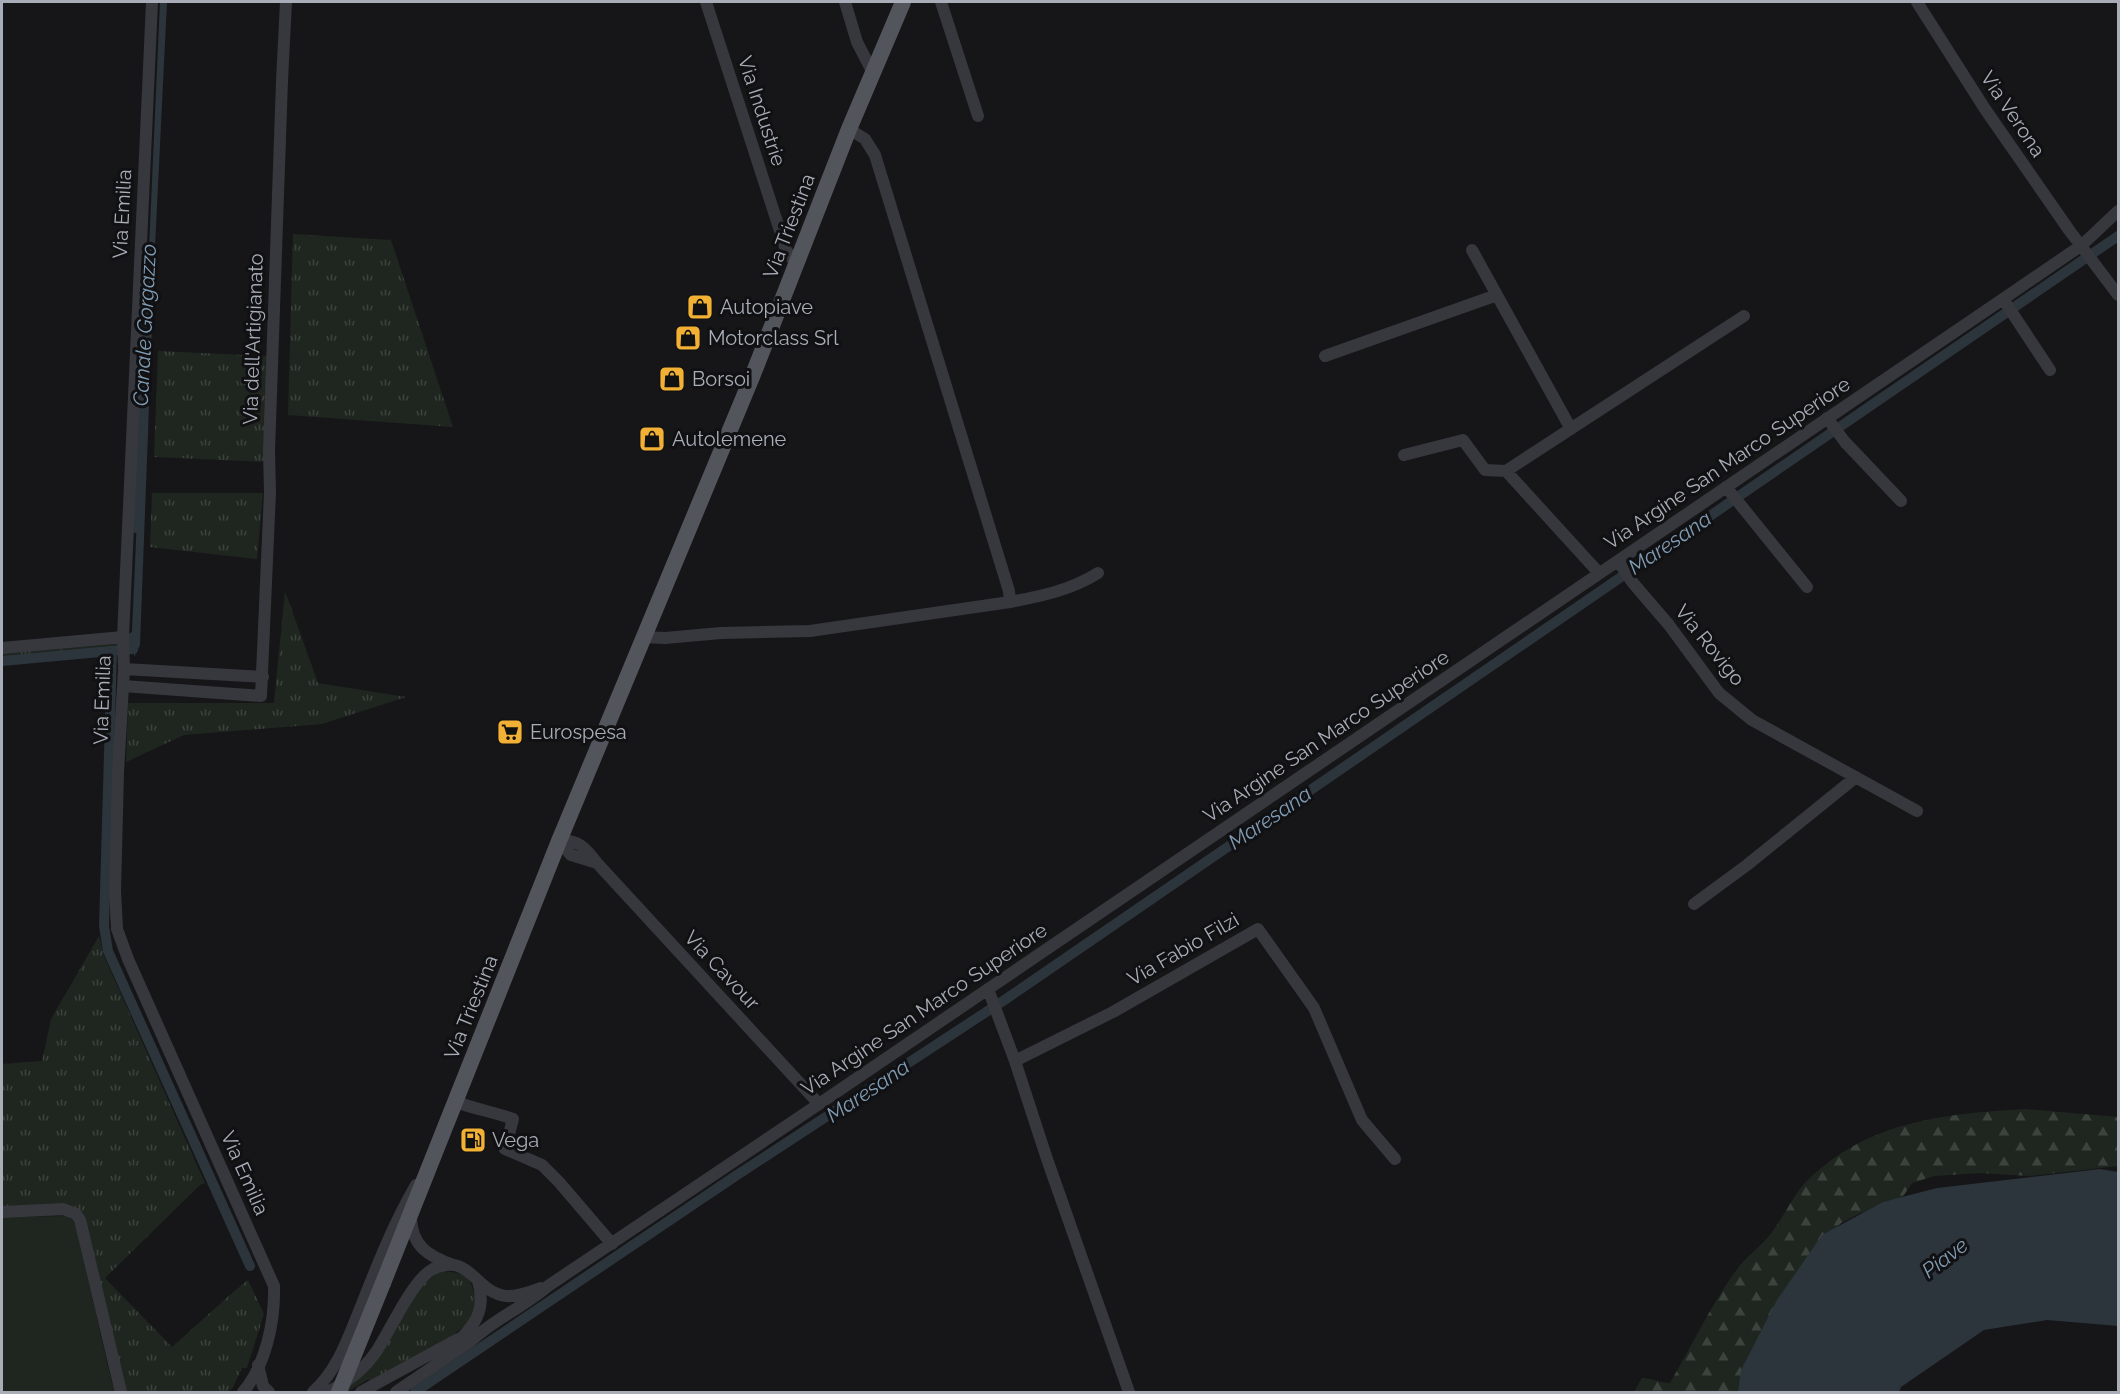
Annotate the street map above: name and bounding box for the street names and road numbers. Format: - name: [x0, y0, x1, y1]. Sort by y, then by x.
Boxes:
- street label: Via Industrie: [733, 53, 791, 169]
- street label: Via Verona: [1976, 66, 2050, 162]
- street label: Via Emilia: [108, 169, 136, 259]
- street label: Via Triestina: [758, 170, 820, 282]
- street label: Via dell'Artigianato: [238, 253, 268, 425]
- street label: Via Argine San Marco Superiore: [1600, 371, 1855, 554]
- street label: Via Rovigo: [1670, 600, 1750, 691]
- street label: Via Argine San Marco Superiore: [1199, 644, 1454, 827]
- street label: Via Emilia: [88, 655, 116, 745]
- street label: Via Fabio Filzi: [1123, 907, 1243, 991]
- street label: Via Argine San Marco Superiore: [797, 917, 1052, 1100]
- street label: Via Cavour: [679, 925, 765, 1015]
- street label: Via Triestina: [439, 951, 503, 1063]
- street label: Via Emilia: [216, 1127, 274, 1219]

